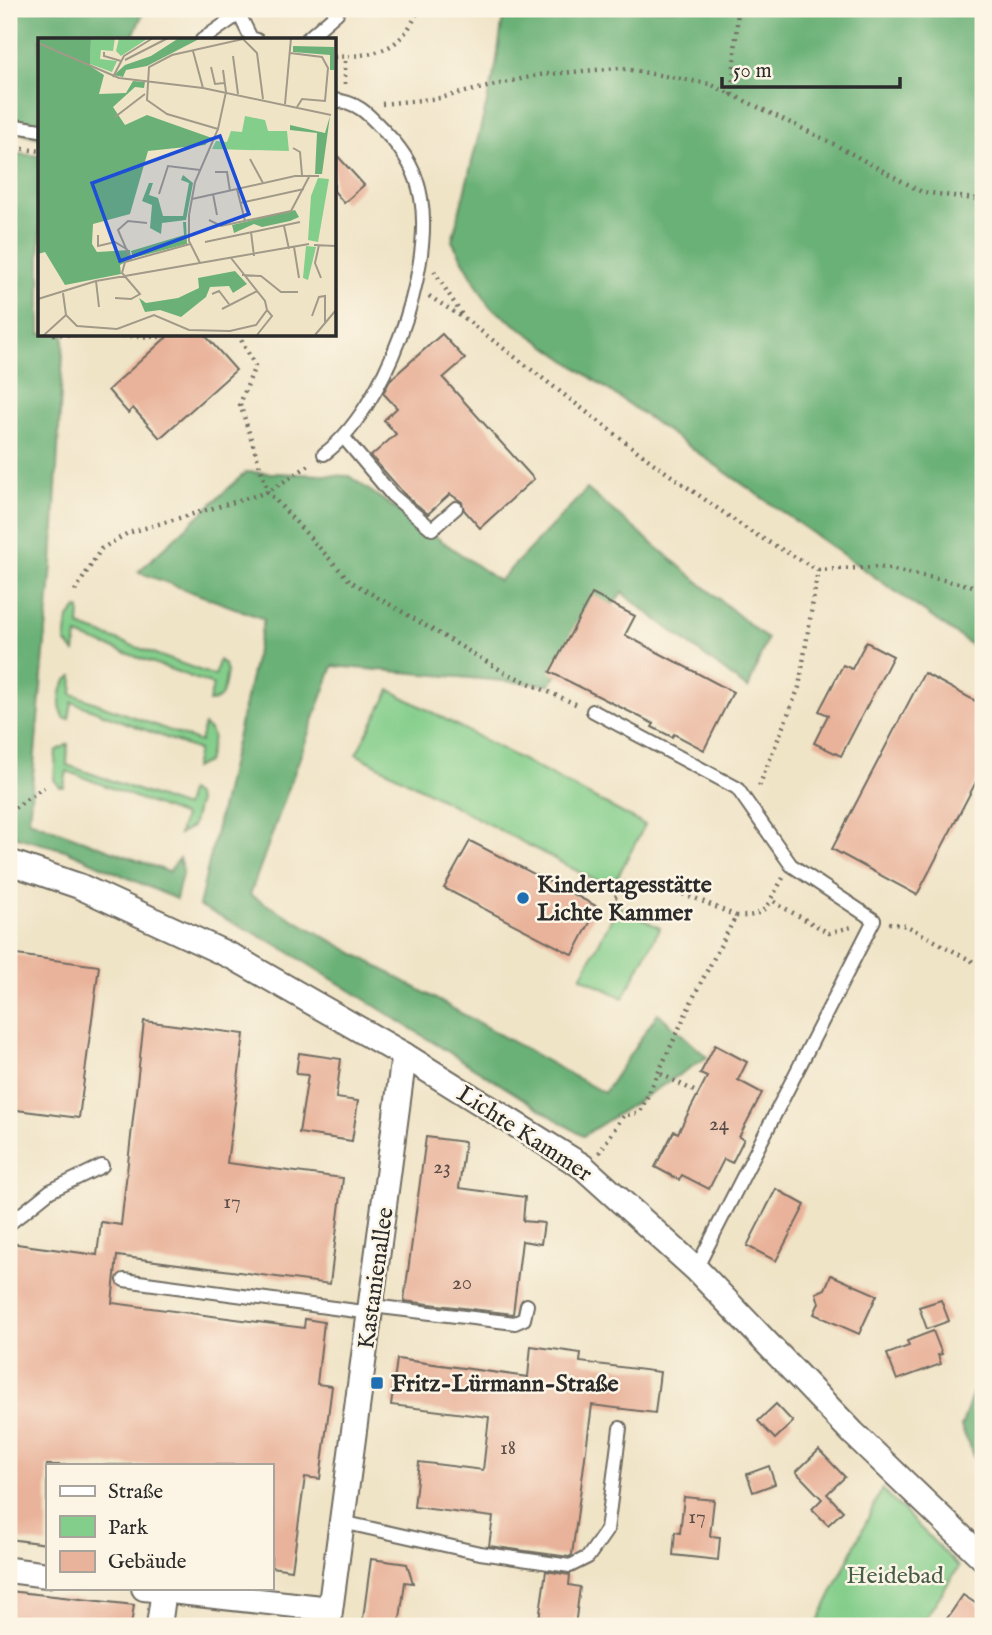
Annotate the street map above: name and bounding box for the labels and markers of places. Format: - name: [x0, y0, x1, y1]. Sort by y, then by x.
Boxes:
- place label: Kindertagesstätte Lichte Kammer: [537, 870, 712, 929]
- marker: Kindertagesstätte Lichte Kammer: [515, 890, 531, 906]
- place label: Fritz-Lürmann-Straße: [391, 1369, 619, 1400]
- marker: Fritz-Lürmann-Straße: [369, 1375, 385, 1391]

